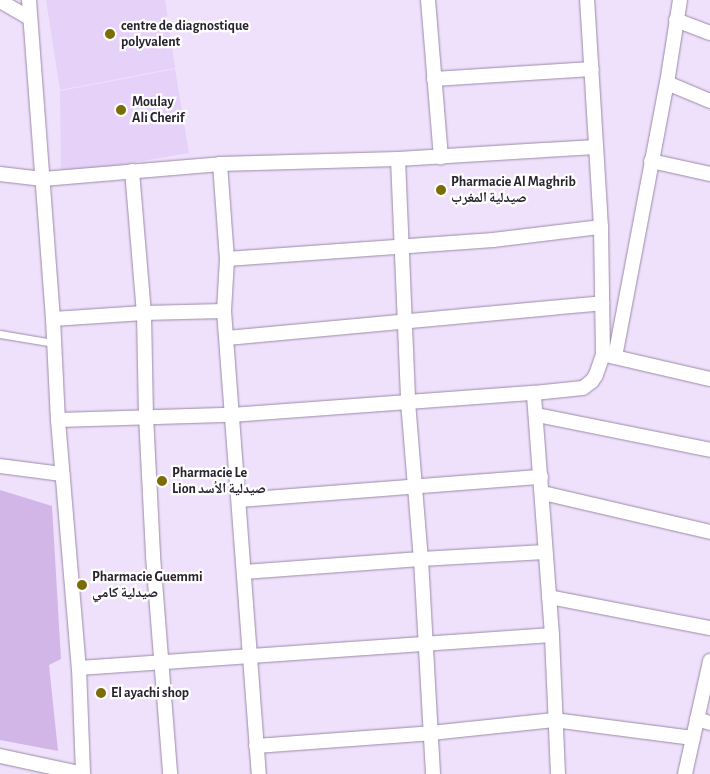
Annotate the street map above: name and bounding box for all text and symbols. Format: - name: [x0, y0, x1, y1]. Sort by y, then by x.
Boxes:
- place label: centre de diagnostique polyvalent: [121, 18, 249, 50]
- marker: centre de diagnostique polyvalent: [103, 27, 117, 41]
- place label: Moulay Ali Cherif: [132, 94, 184, 126]
- marker: Moulay Ali Cherif: [114, 103, 128, 117]
- place label: Pharmacie Al Maghrib صيدلية المغرب: [451, 174, 576, 206]
- marker: Pharmacie Al Maghrib صيدلية المغرب: [435, 184, 447, 196]
- place label: Pharmacie Le Lion صيدلية الأسد: [172, 465, 266, 498]
- marker: Pharmacie Le Lion صيدلية الأسد: [156, 475, 168, 487]
- place label: Pharmacie Guemmi صيدلية كامي: [92, 569, 203, 602]
- marker: Pharmacie Guemmi صيدلية كامي: [76, 579, 88, 591]
- place label: El ayachi shop: [111, 685, 189, 701]
- marker: El ayachi shop: [95, 687, 107, 699]

